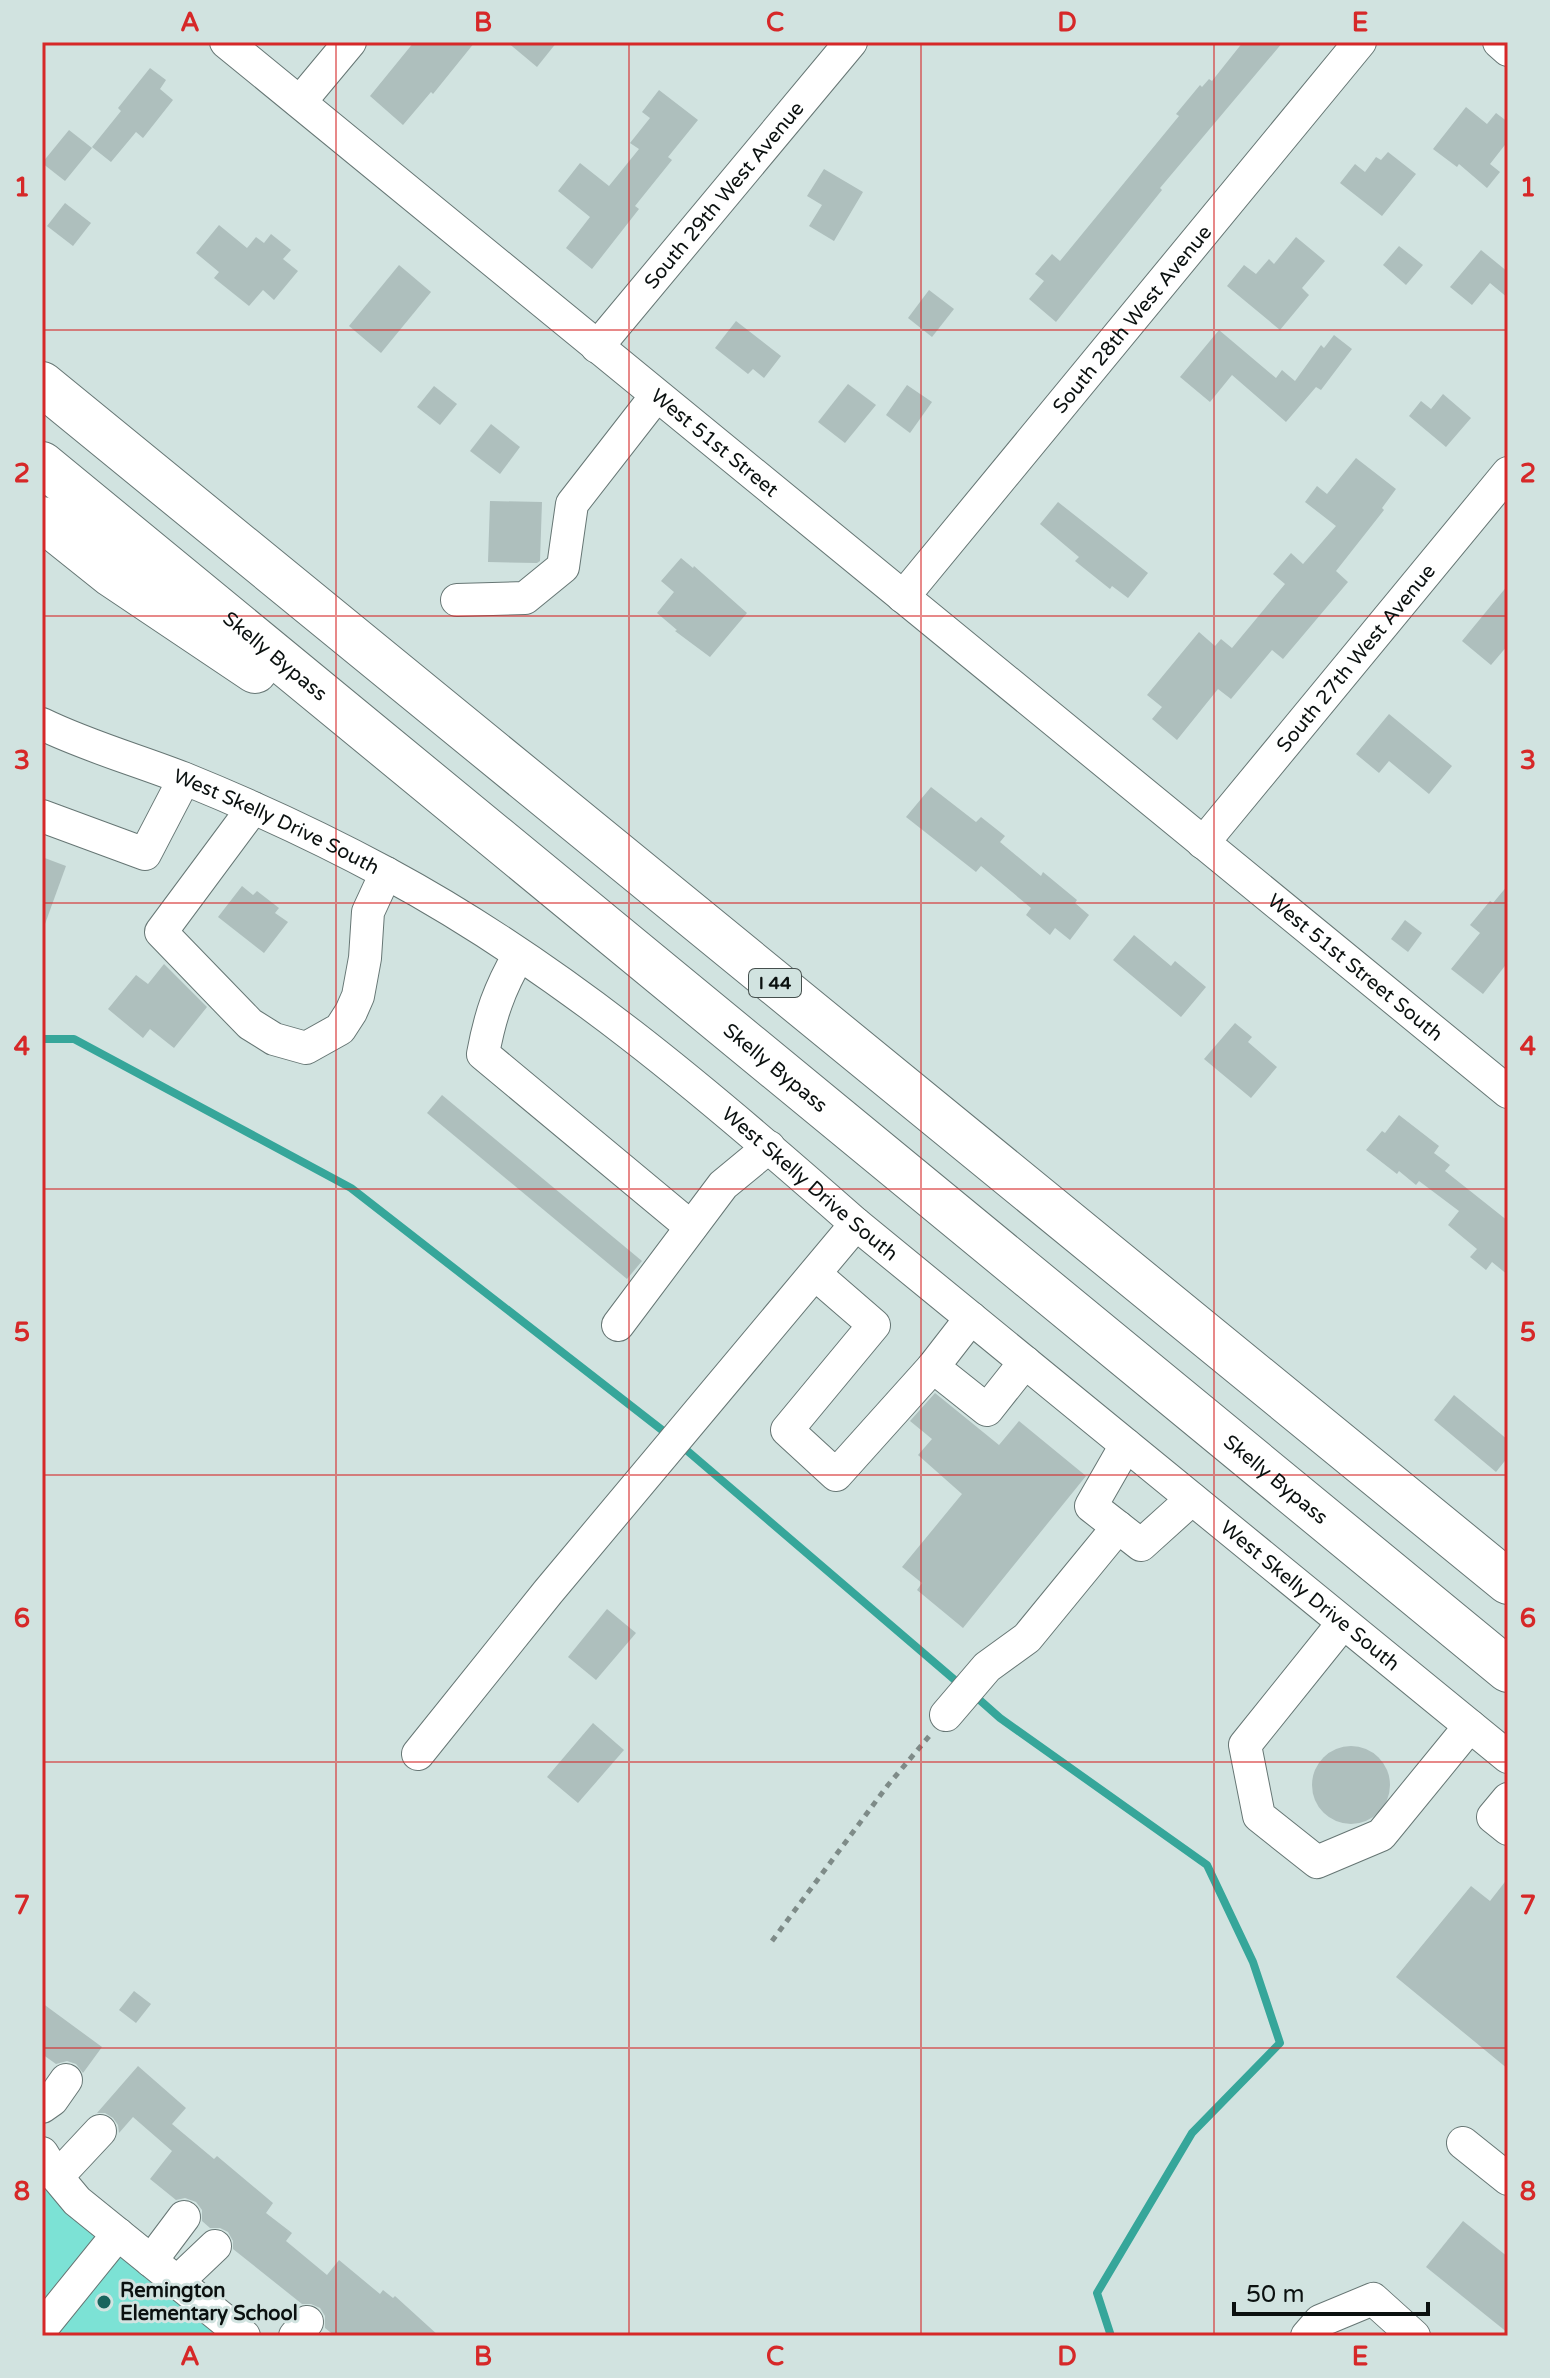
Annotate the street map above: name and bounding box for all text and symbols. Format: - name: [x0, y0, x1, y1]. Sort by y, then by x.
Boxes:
- text: A: [180, 7, 200, 38]
- text: B: [474, 7, 492, 38]
- text: C: [766, 7, 784, 38]
- text: D: [1057, 7, 1077, 38]
- text: E: [1352, 7, 1368, 38]
- street label: South 29th West Avenue: [640, 97, 809, 294]
- text: 1: [14, 172, 30, 203]
- text: 1: [1520, 172, 1536, 203]
- street label: South 28th West Avenue: [1048, 221, 1217, 419]
- street label: West 51st Street: [646, 384, 783, 503]
- text: 2: [14, 458, 30, 489]
- text: 2: [1520, 458, 1536, 489]
- street label: South 27th West Avenue: [1272, 560, 1441, 757]
- street label: Skelly Bypass: [218, 607, 331, 706]
- text: 3: [14, 745, 30, 776]
- text: 3: [1520, 745, 1536, 776]
- street label: West Skelly Drive South: [170, 764, 383, 880]
- street label: West 51st Street South: [1262, 889, 1447, 1047]
- road number: I 44: [749, 969, 801, 997]
- street label: Skelly Bypass: [718, 1019, 832, 1118]
- text: 4: [14, 1031, 30, 1062]
- text: 4: [1520, 1031, 1536, 1062]
- street label: West Skelly Drive South: [717, 1102, 902, 1266]
- text: 5: [14, 1317, 30, 1348]
- text: 5: [1520, 1317, 1536, 1348]
- street label: Skelly Bypass: [1219, 1430, 1332, 1530]
- street label: West Skelly Drive South: [1215, 1516, 1404, 1676]
- text: 6: [14, 1603, 30, 1634]
- text: 6: [1520, 1603, 1536, 1634]
- text: 7: [14, 1890, 30, 1921]
- text: 7: [1520, 1890, 1536, 1921]
- text: 8: [14, 2176, 30, 2207]
- text: 8: [1520, 2176, 1536, 2207]
- scale bar: [1234, 2266, 1428, 2316]
- place label: Remington Elementary School: [120, 2279, 298, 2326]
- text: 50 m: [1246, 2280, 1304, 2309]
- marker: Remington Elementary School: [95, 2293, 113, 2311]
- text: A: [180, 2341, 200, 2372]
- text: B: [474, 2341, 492, 2372]
- text: C: [766, 2341, 784, 2372]
- text: D: [1057, 2341, 1077, 2372]
- text: E: [1352, 2341, 1368, 2372]

